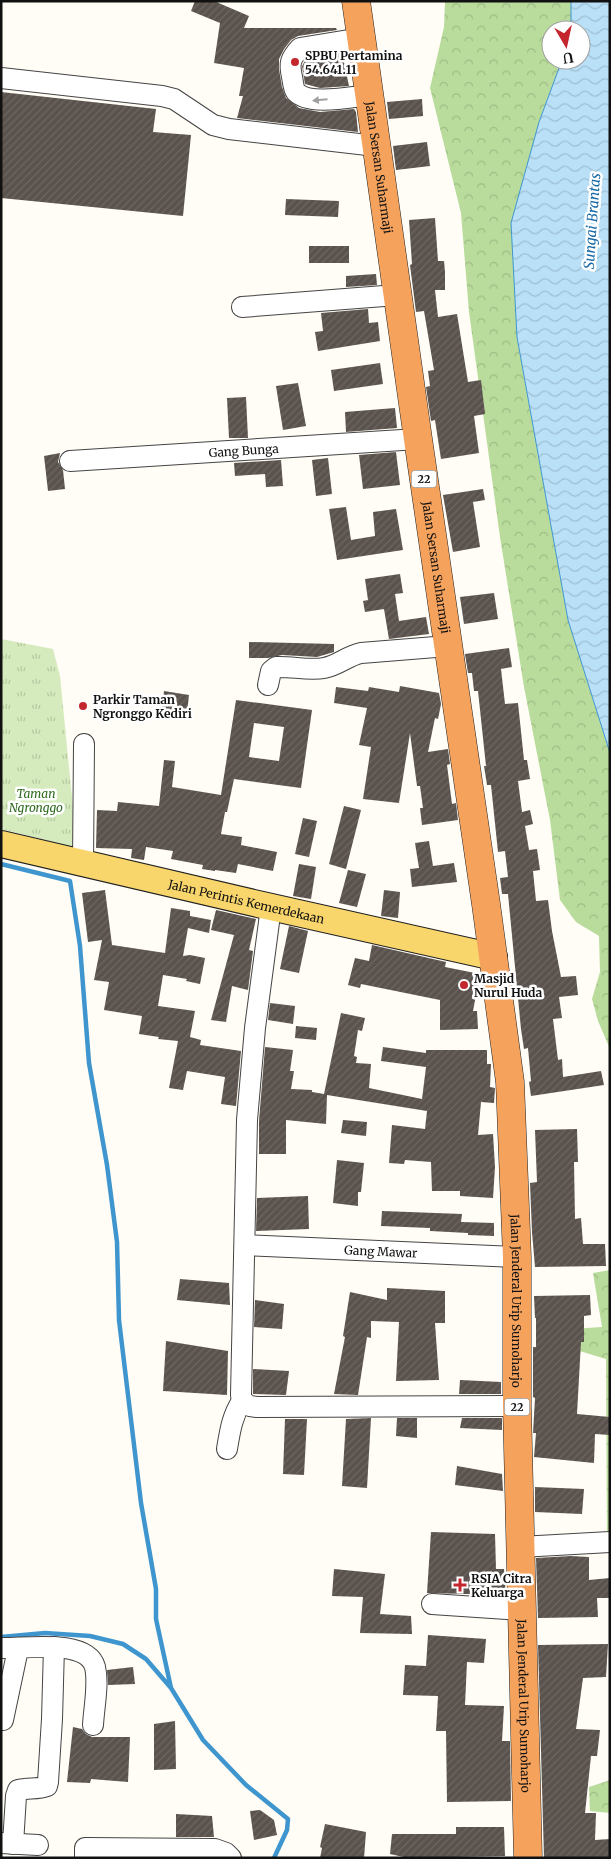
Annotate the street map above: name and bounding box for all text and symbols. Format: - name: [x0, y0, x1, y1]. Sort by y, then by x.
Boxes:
- north arrow: [541, 20, 591, 70]
- place label: SPBU Pertamina 54.641.11: [305, 48, 403, 77]
- text: U: [561, 48, 575, 68]
- marker: SPBU Pertamina 54.641.11: [289, 56, 301, 68]
- one-way arrow: [312, 96, 328, 104]
- street label: Jalan Sersan Suharmaji: [363, 99, 396, 235]
- water label: Sungai Brantas: [580, 172, 604, 270]
- street label: Gang Bunga: [208, 440, 280, 460]
- road number: 22: [412, 470, 436, 488]
- street label: Jalan Sersan Suharmaji: [420, 499, 454, 635]
- place label: Parkir Taman Ngronggo Kediri: [93, 692, 192, 721]
- marker: Parkir Taman Ngronggo Kediri: [77, 700, 89, 712]
- park label: Taman Ngronggo: [9, 786, 63, 815]
- street label: Jalan Perintis Kemerdekaan: [166, 876, 326, 926]
- place label: Masjid Nurul Huda: [474, 971, 543, 1000]
- marker: Masjid Nurul Huda: [458, 979, 470, 991]
- street label: Jalan Jenderal Urip Sumoharjo: [508, 1213, 525, 1388]
- street label: Gang Mawar: [344, 1242, 418, 1260]
- road number: 22: [504, 1398, 530, 1415]
- place label: RSIA Citra Keluarga: [471, 1571, 532, 1600]
- marker: RSIA Citra Keluarga: [453, 1578, 467, 1592]
- street label: Jalan Jenderal Urip Sumoharjo: [515, 1618, 534, 1793]

